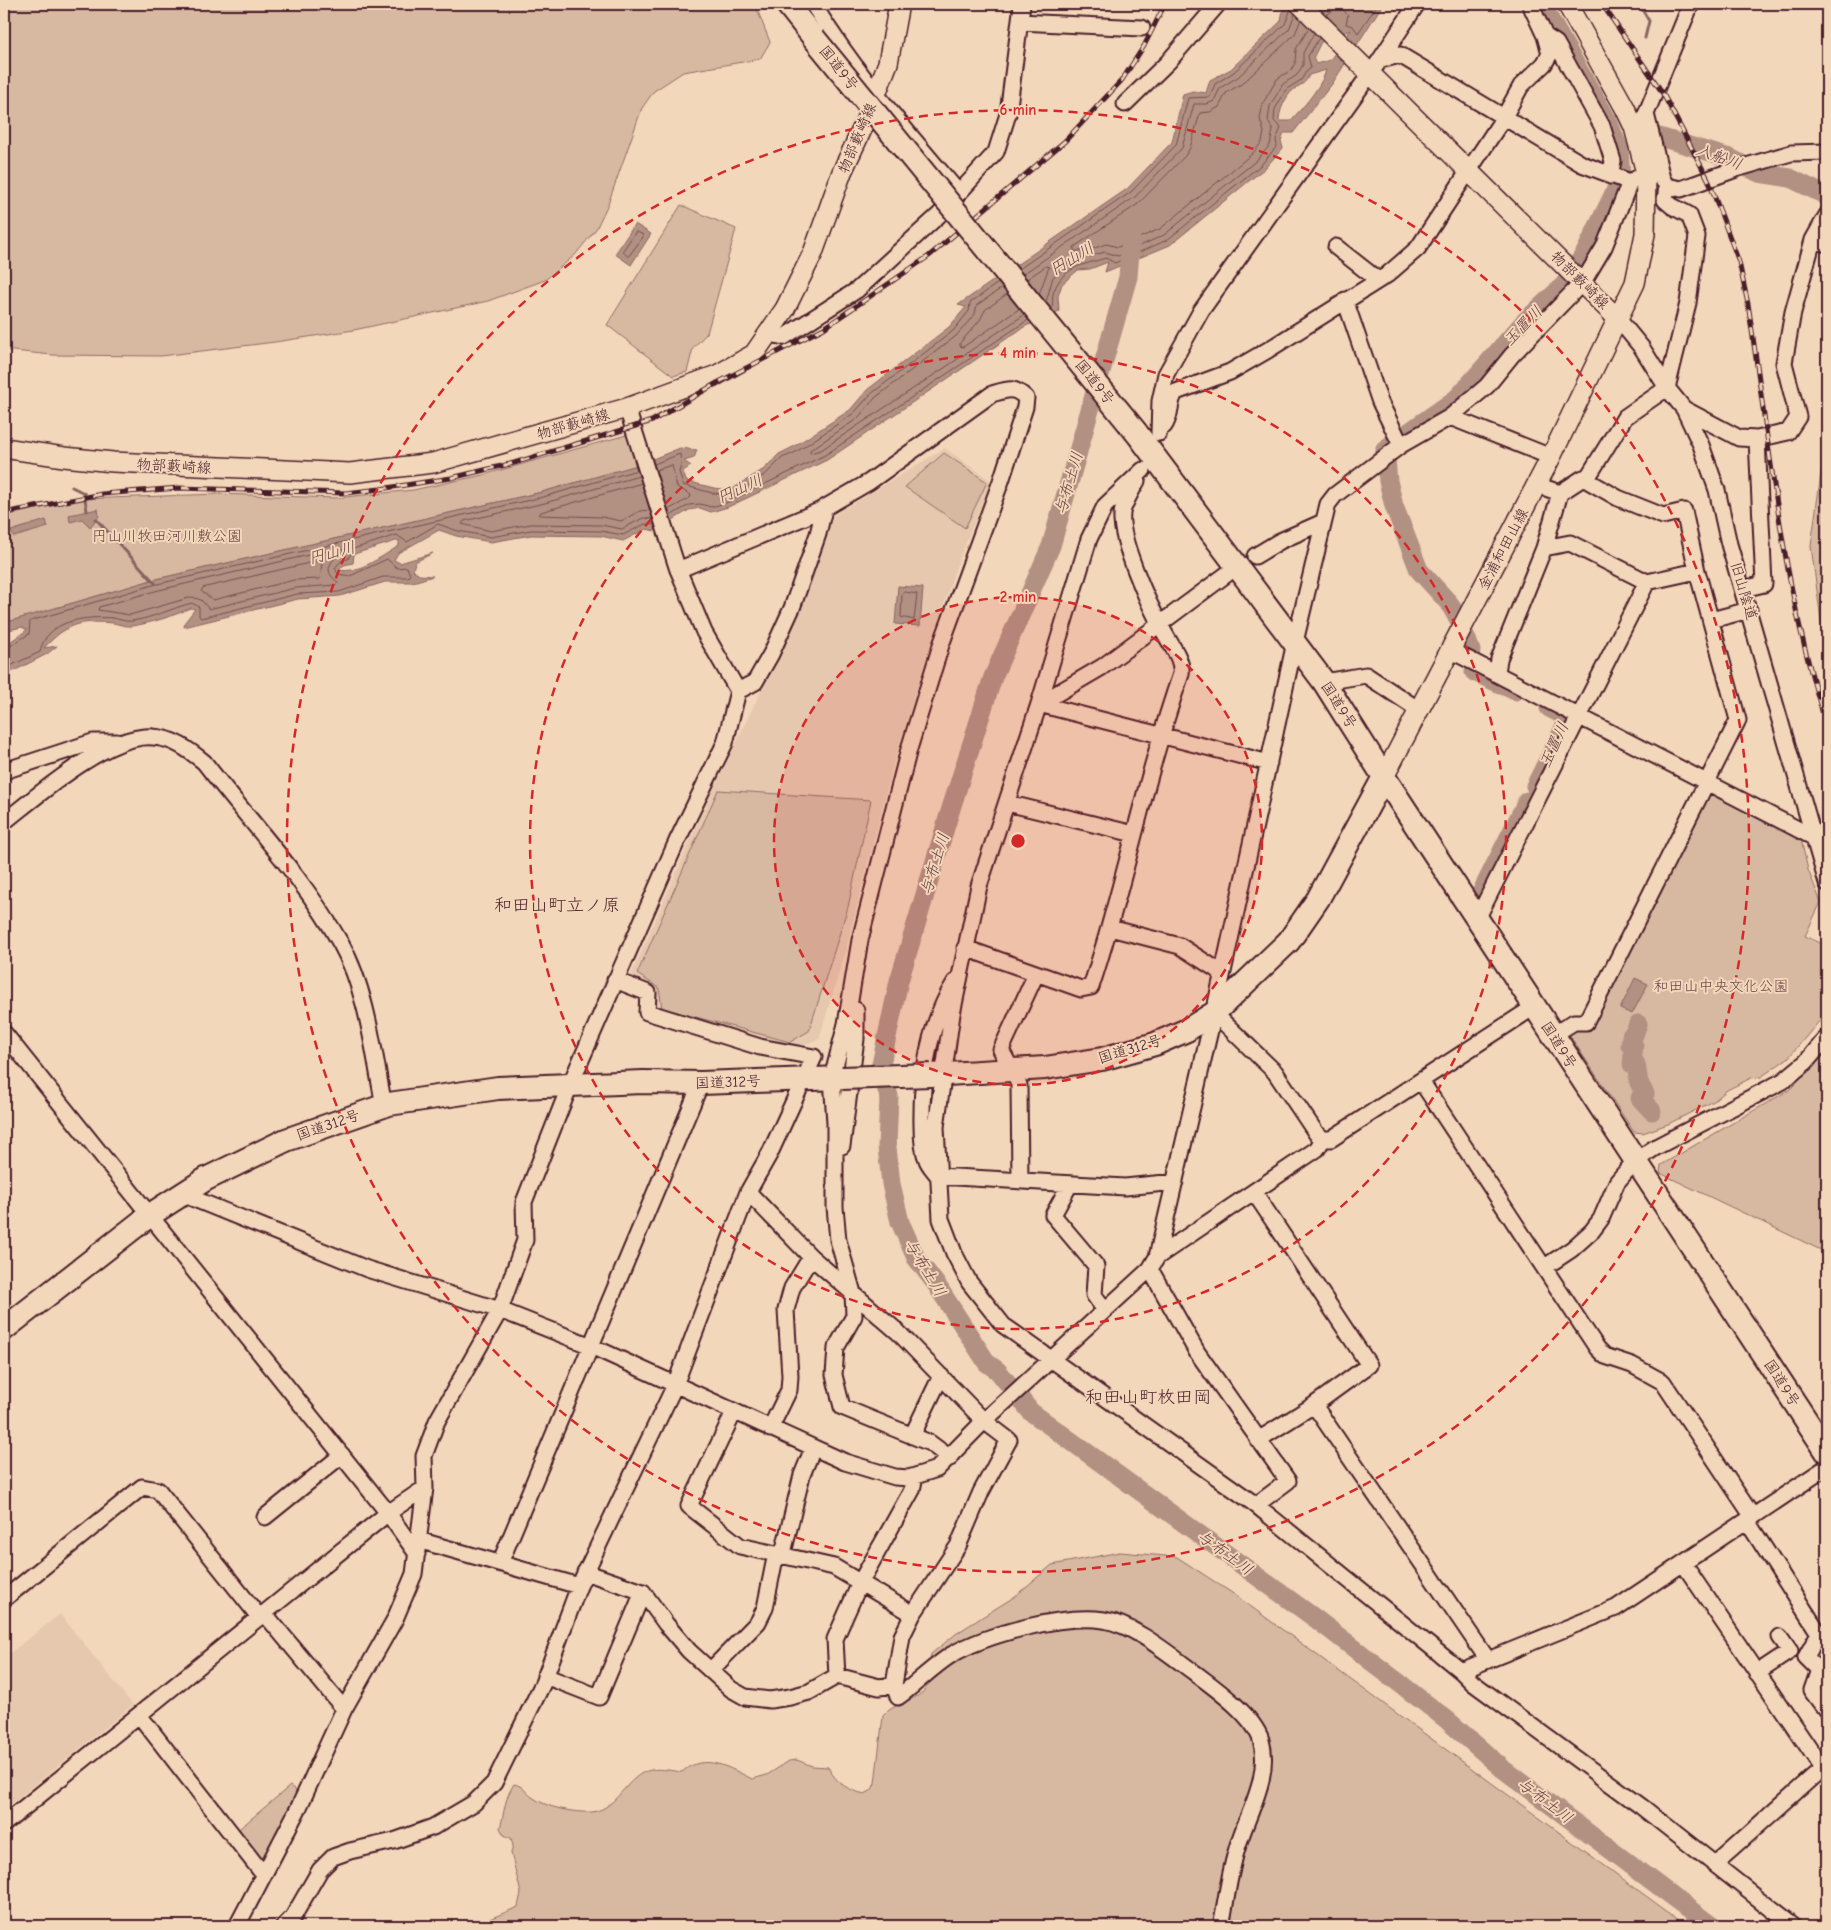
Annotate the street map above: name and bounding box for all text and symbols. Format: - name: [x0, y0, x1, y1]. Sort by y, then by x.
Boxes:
- street label: 国道9号: [815, 42, 863, 94]
- street label: 物部藪崎線: [834, 100, 880, 176]
- text: 6 min: [1000, 101, 1036, 119]
- water label: 入船川: [1693, 140, 1745, 174]
- water label: 円山川: [1047, 239, 1097, 279]
- street label: 物部藪崎線: [1547, 247, 1613, 313]
- water label: 玉置川: [1500, 302, 1546, 350]
- text: 4 min: [1000, 344, 1036, 362]
- street label: 国道9号: [1071, 356, 1119, 408]
- street label: 物部藪崎線: [534, 405, 612, 443]
- water label: 与布土川: [1052, 450, 1086, 516]
- street label: 物部藪崎線: [136, 455, 212, 477]
- water label: 円山川: [714, 471, 766, 507]
- street label: 金浦和田山線: [1474, 505, 1532, 593]
- park label: 円山川牧田河川敷公園: [92, 527, 242, 545]
- water label: 円山川: [306, 538, 358, 568]
- street label: 旧山陰道: [1727, 560, 1761, 622]
- text: 2 min: [1000, 588, 1036, 606]
- street label: 国道9号: [1317, 678, 1361, 732]
- water label: 玉置川: [1536, 719, 1572, 771]
- water label: 与布土川: [917, 831, 953, 897]
- centre of rings: [1009, 832, 1027, 850]
- district label: 和田山町立ノ原: [494, 895, 620, 916]
- park label: 和田山中央文化公園: [1653, 977, 1789, 995]
- street label: 国道9号: [1537, 1018, 1581, 1072]
- street label: 国道312号: [1096, 1031, 1164, 1067]
- street label: 国道312号: [695, 1072, 761, 1092]
- street label: 国道312号: [294, 1106, 362, 1144]
- water label: 与布土川: [901, 1236, 949, 1300]
- street label: 国道9号: [1760, 1356, 1804, 1410]
- district label: 和田山町枚田岡: [1085, 1387, 1211, 1408]
- water label: 与布土川: [1194, 1527, 1256, 1579]
- water label: 与布土川: [1514, 1775, 1576, 1827]

